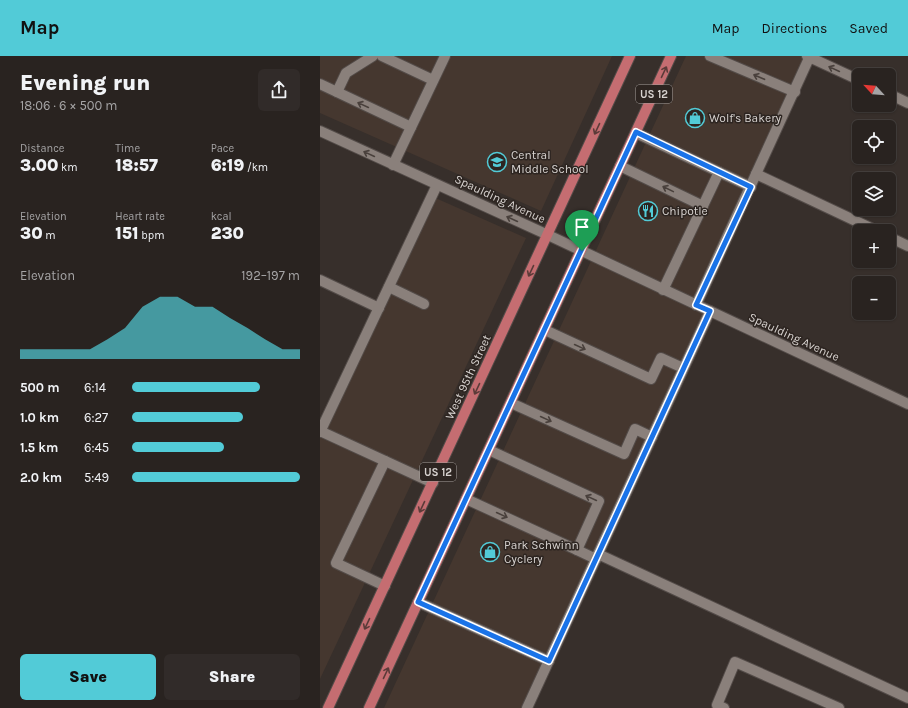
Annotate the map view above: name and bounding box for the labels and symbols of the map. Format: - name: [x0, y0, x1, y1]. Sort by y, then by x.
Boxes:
- one-way arrow: [829, 65, 841, 72]
- one-way arrow: [661, 66, 668, 78]
- north arrow: [852, 68, 896, 112]
- one-way arrow: [753, 72, 765, 80]
- road number: US 12: [636, 85, 672, 103]
- one-way arrow: [357, 100, 369, 108]
- shop icon: Wolf's Bakery: [684, 107, 706, 129]
- place label: Wolf's Bakery: [709, 111, 781, 125]
- one-way arrow: [593, 122, 600, 134]
- place label: Central Middle School: [511, 148, 589, 176]
- one-way arrow: [363, 149, 375, 157]
- school or university icon: Central Middle School: [486, 151, 508, 173]
- street label: Spaulding Avenue: [452, 172, 548, 226]
- one-way arrow: [662, 185, 674, 192]
- restaurant icon: Chipotle: [637, 200, 659, 222]
- place label: Chipotle: [662, 204, 708, 218]
- pin: [565, 210, 599, 251]
- one-way arrow: [507, 215, 519, 222]
- one-way arrow: [527, 265, 534, 277]
- street label: Spaulding Avenue: [746, 310, 842, 364]
- street label: West 95th Street: [442, 332, 494, 421]
- one-way arrow: [574, 344, 586, 351]
- one-way arrow: [473, 382, 480, 394]
- one-way arrow: [540, 416, 552, 423]
- road number: US 12: [420, 463, 456, 481]
- one-way arrow: [586, 494, 598, 501]
- one-way arrow: [418, 500, 425, 512]
- one-way arrow: [495, 512, 507, 519]
- place label: Park Schwinn Cyclery: [504, 538, 579, 566]
- shop icon: Park Schwinn Cyclery: [479, 541, 501, 563]
- one-way arrow: [363, 618, 370, 630]
- one-way arrow: [383, 667, 390, 679]

